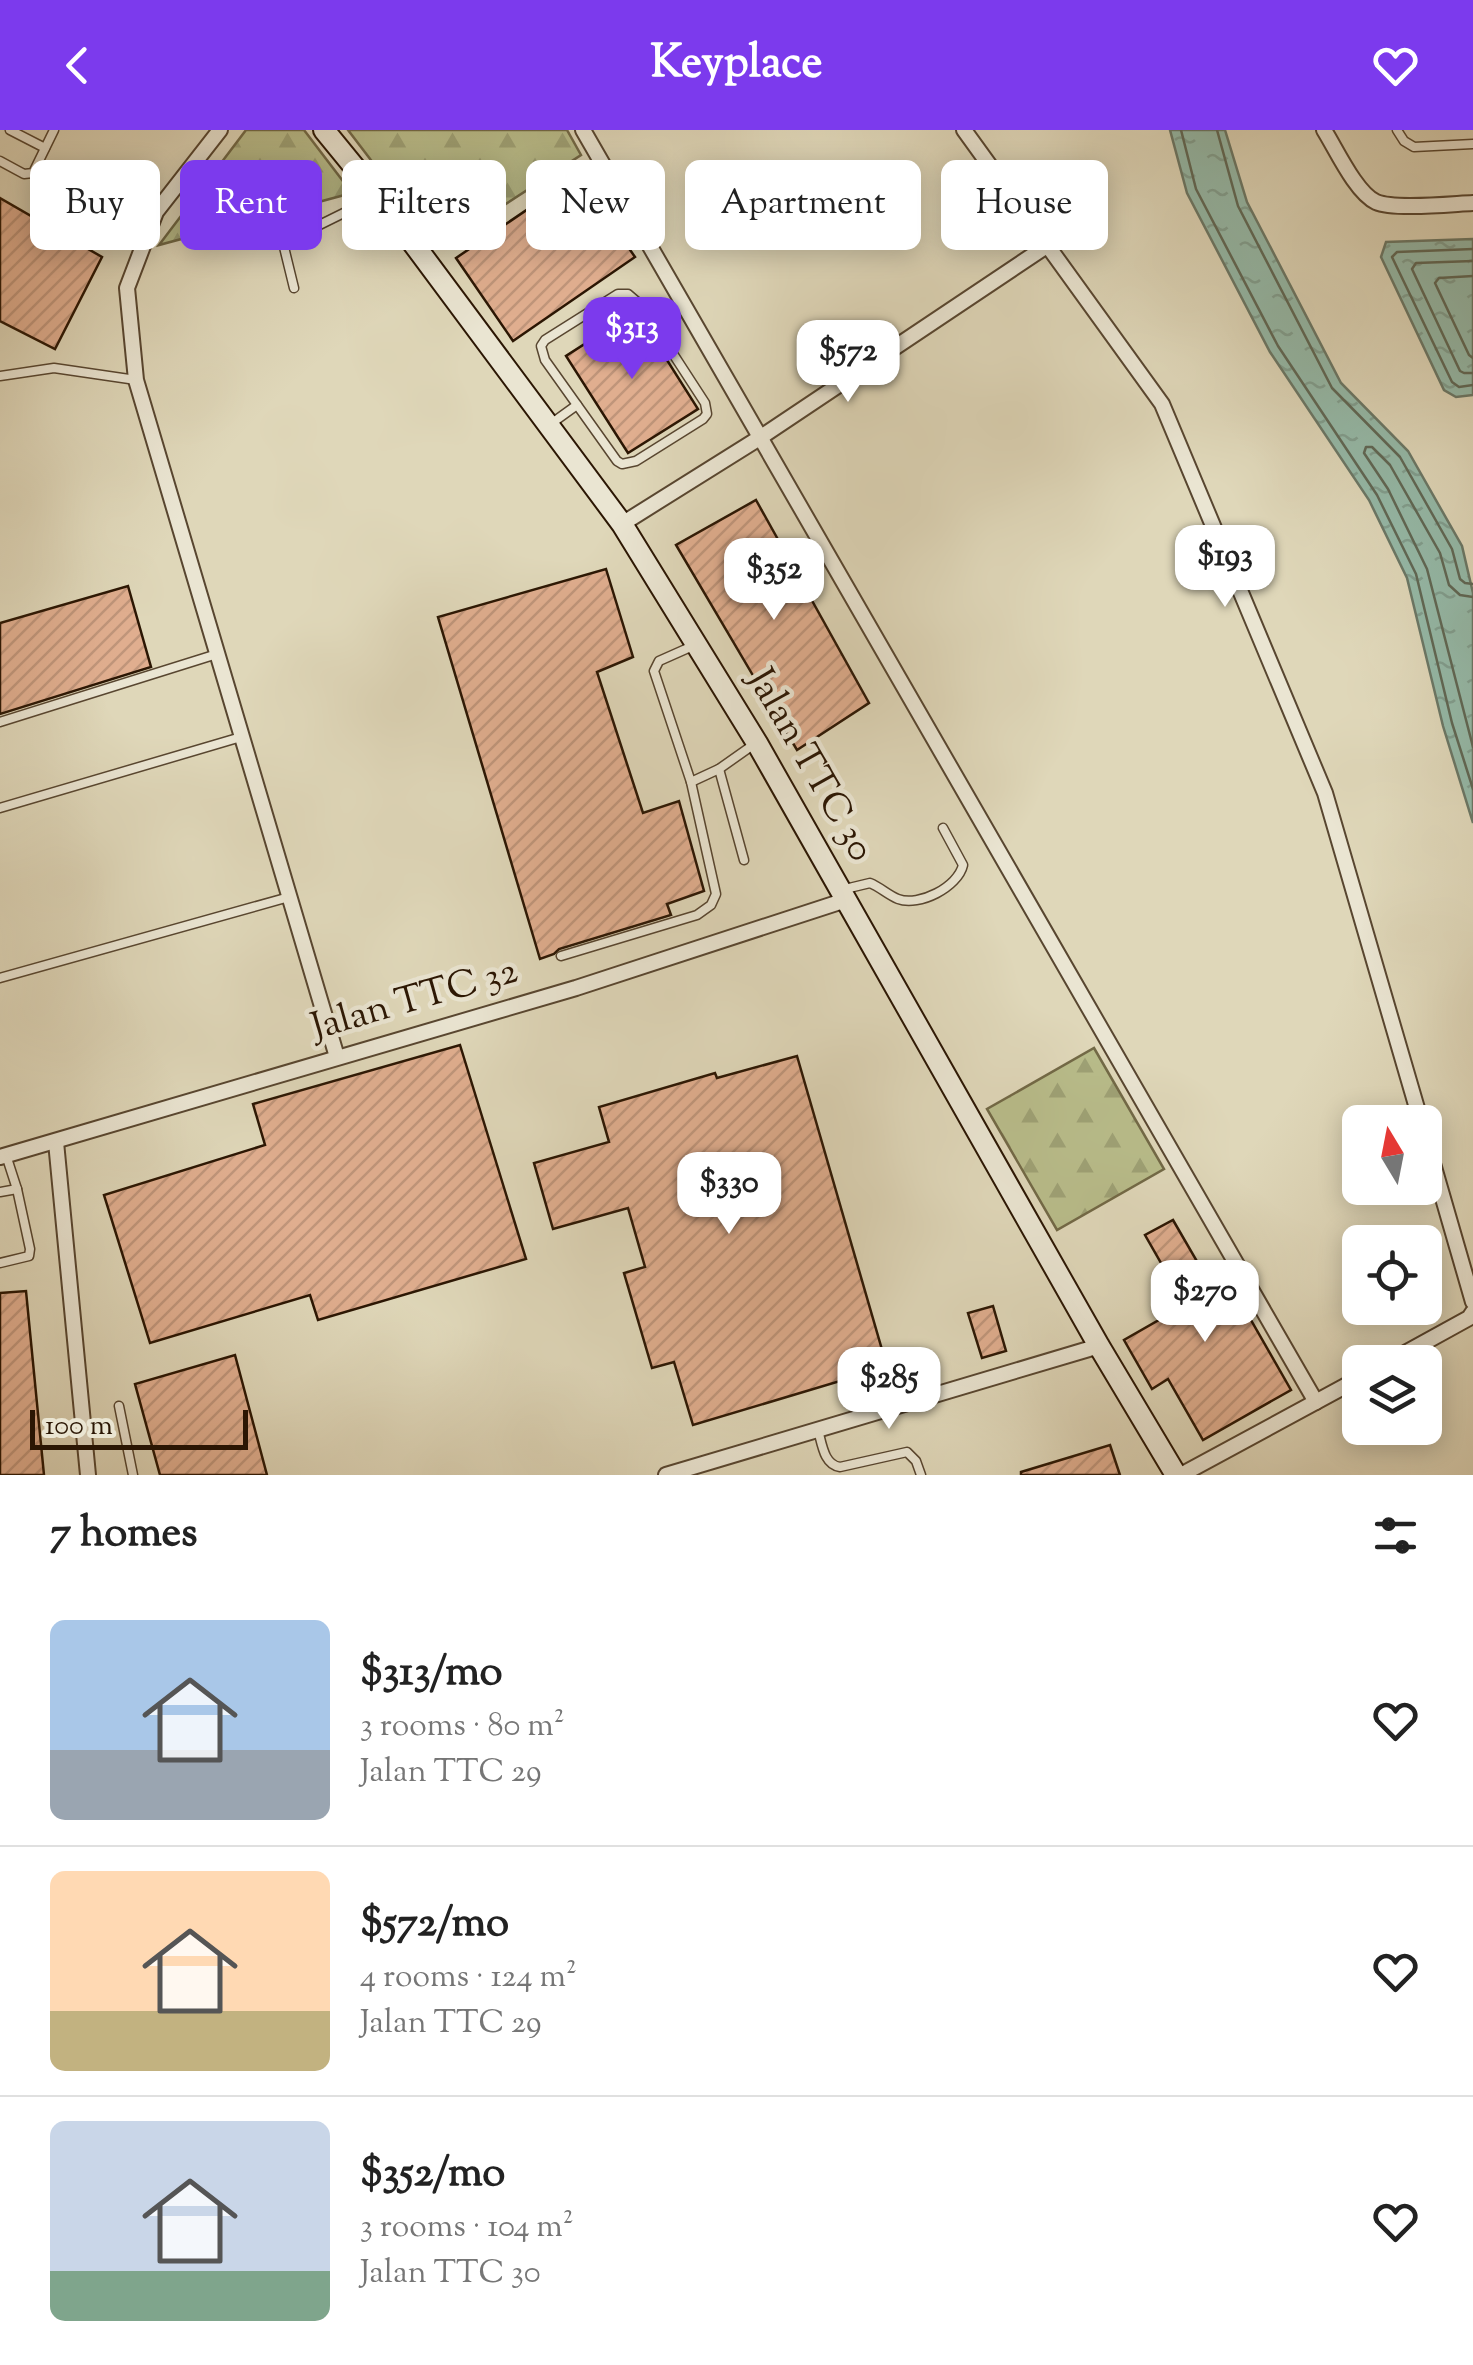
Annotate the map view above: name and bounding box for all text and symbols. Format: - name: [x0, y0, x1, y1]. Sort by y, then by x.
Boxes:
- text: Keyplace: [650, 33, 823, 98]
- icon: back: [50, 38, 105, 93]
- icon: heart: [1368, 38, 1423, 93]
- chip: Buy: [30, 160, 160, 250]
- chip: Rent: [180, 160, 322, 250]
- chip: Filters: [342, 160, 506, 250]
- chip: New: [526, 160, 665, 250]
- chip: Apartment: [685, 160, 921, 250]
- chip: House: [941, 160, 1108, 250]
- pin: $313: [573, 297, 691, 382]
- text: $313: [605, 306, 659, 352]
- pin: $572: [789, 320, 907, 405]
- text: $572: [819, 329, 877, 375]
- pin: $193: [1166, 525, 1284, 610]
- text: $193: [1197, 534, 1253, 580]
- pin: $352: [715, 538, 833, 623]
- text: $352: [746, 547, 802, 593]
- street label: Jalan TTC 30: [731, 658, 886, 872]
- street label: Jalan TTC 32: [303, 946, 525, 1057]
- north arrow: [1342, 1105, 1442, 1205]
- map controls: [1342, 1105, 1442, 1445]
- pin: $330: [670, 1152, 788, 1237]
- text: $330: [699, 1161, 759, 1207]
- button: locate: [1342, 1225, 1442, 1325]
- pin: $270: [1146, 1260, 1264, 1345]
- text: $270: [1173, 1269, 1237, 1315]
- button: layers: [1342, 1345, 1442, 1445]
- pin: $285: [830, 1347, 948, 1432]
- text: $285: [860, 1356, 918, 1402]
- scale bar: [30, 1405, 248, 1450]
- text: 100 m: [45, 1407, 113, 1447]
- text: 7 homes: [50, 1505, 198, 1565]
- icon: filters: [1368, 1508, 1423, 1563]
- text: $313/mo: [360, 1644, 502, 1704]
- icon: home: [130, 1660, 250, 1780]
- icon: heart: [1368, 1693, 1423, 1748]
- text: 3 rooms · 80 m²: [360, 1704, 564, 1750]
- text: Jalan TTC 29: [360, 1750, 542, 1796]
- text: $572/mo: [360, 1895, 509, 1955]
- icon: home: [130, 1911, 250, 2031]
- icon: heart: [1368, 1944, 1423, 1999]
- text: 4 rooms · 124 m²: [360, 1955, 577, 2001]
- text: Jalan TTC 29: [360, 2001, 542, 2047]
- text: $352/mo: [360, 2145, 505, 2205]
- icon: home: [130, 2161, 250, 2281]
- icon: heart: [1368, 2194, 1423, 2249]
- text: 3 rooms · 104 m²: [360, 2205, 574, 2251]
- text: Jalan TTC 30: [360, 2251, 541, 2297]

